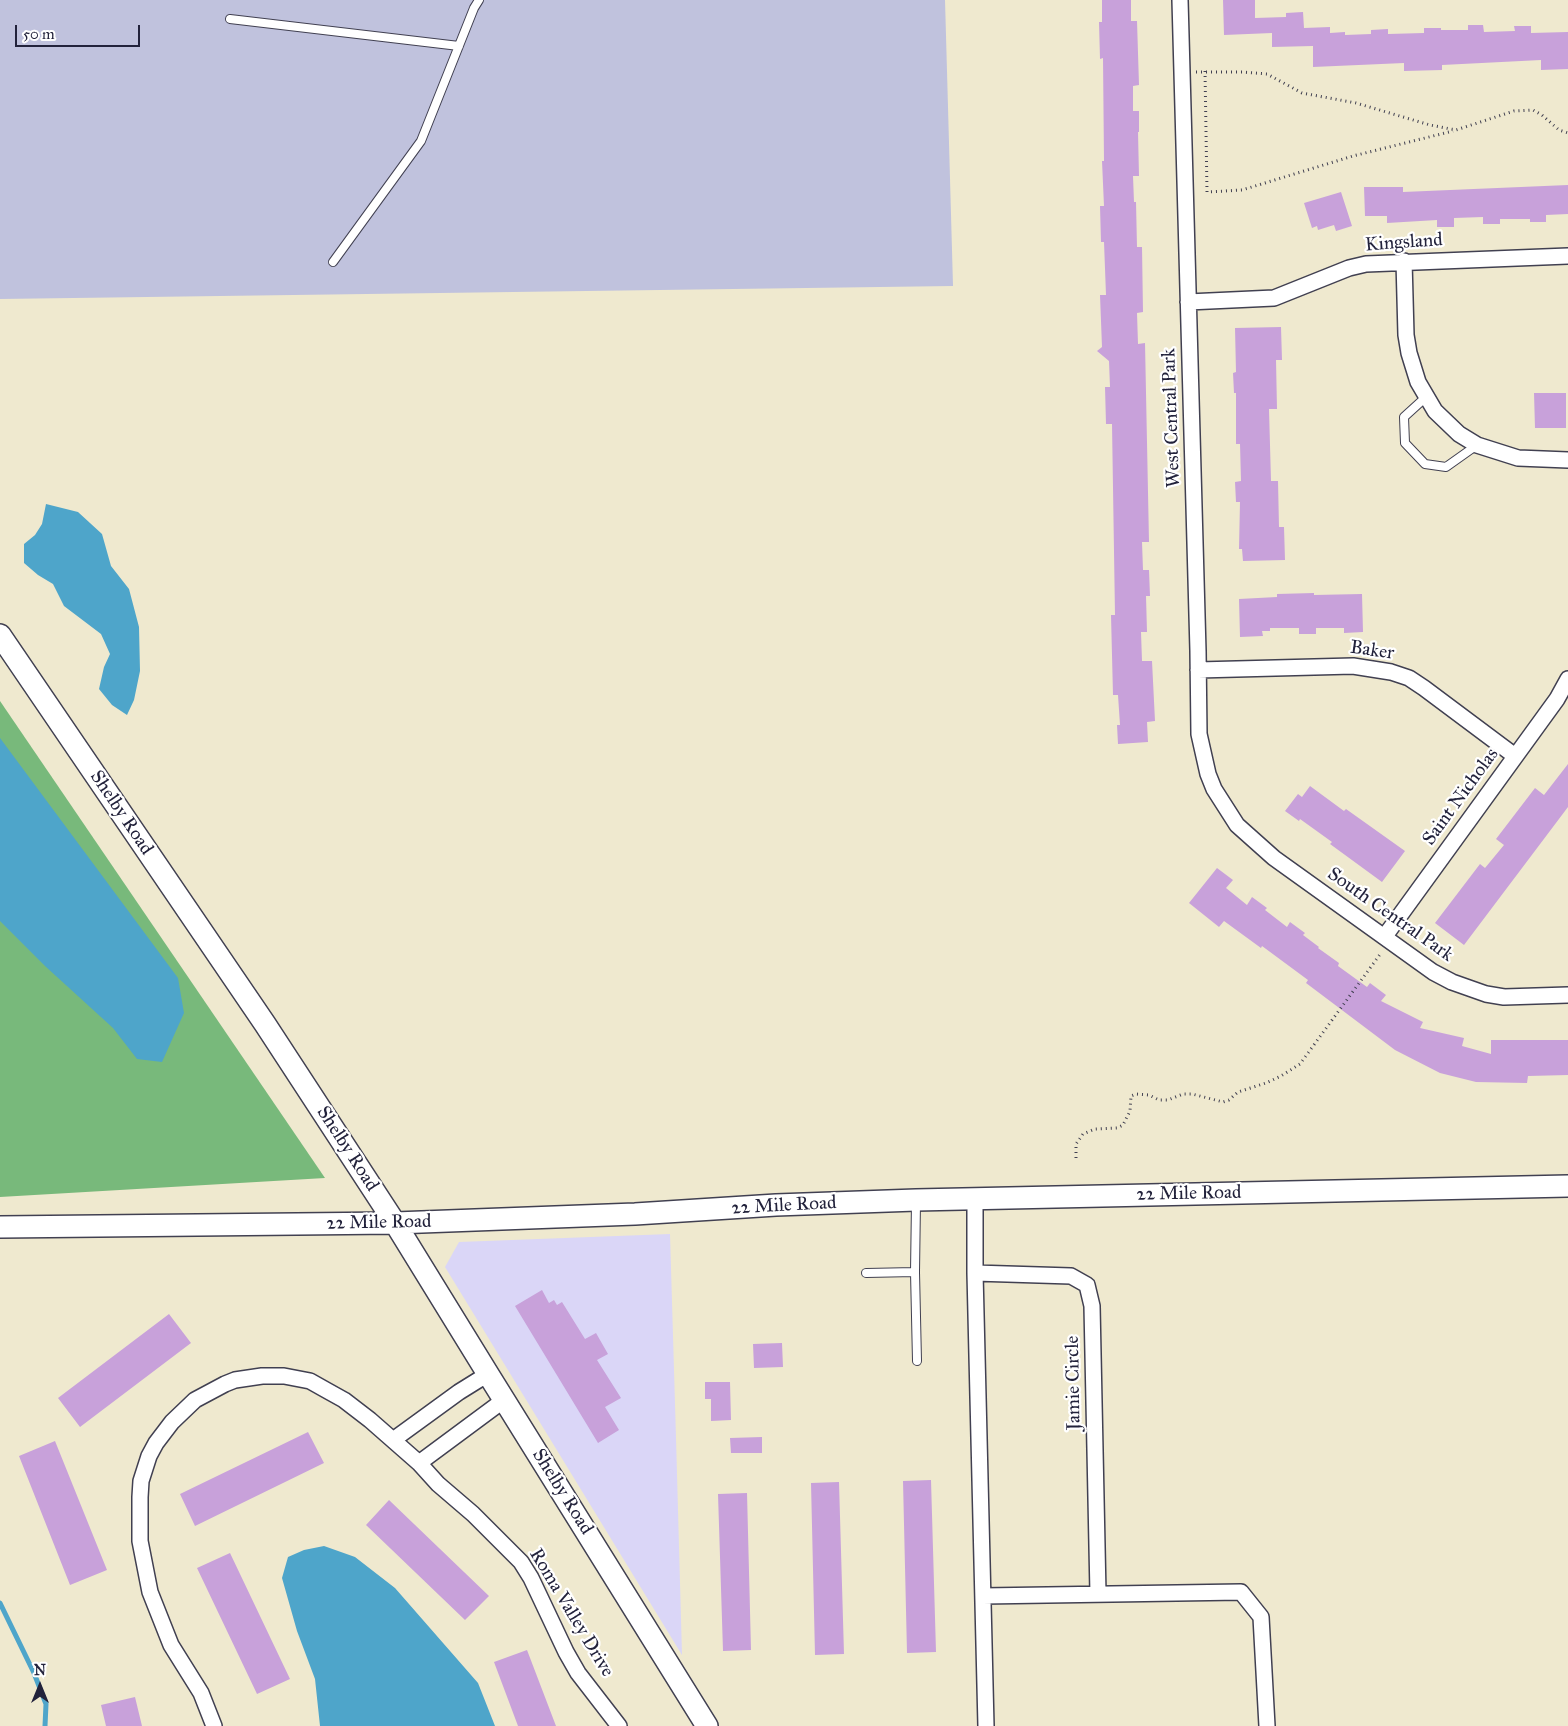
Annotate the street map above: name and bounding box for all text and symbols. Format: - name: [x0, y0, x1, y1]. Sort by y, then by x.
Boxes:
- scale bar: [18, 15, 142, 47]
- text: 50 m: [23, 25, 55, 43]
- street label: Kingsland: [1364, 229, 1444, 257]
- street label: West Central Park: [1158, 348, 1186, 488]
- street label: Baker: [1348, 637, 1396, 665]
- street label: Saint Nicholas: [1418, 744, 1504, 850]
- street label: Shelby Road: [84, 766, 158, 860]
- street label: South Central Park: [1323, 863, 1457, 967]
- street label: Shelby Road: [311, 1102, 383, 1196]
- street label: 22 Mile Road: [1136, 1182, 1242, 1206]
- street label: 22 Mile Road: [731, 1192, 837, 1220]
- street label: 22 Mile Road: [326, 1211, 432, 1235]
- street label: Jamie Circle: [1062, 1336, 1086, 1430]
- street label: Shelby Road: [527, 1445, 597, 1539]
- street label: Roma Valley Drive: [524, 1545, 618, 1681]
- north arrow: [15, 1661, 65, 1711]
- text: N: [34, 1662, 46, 1679]

